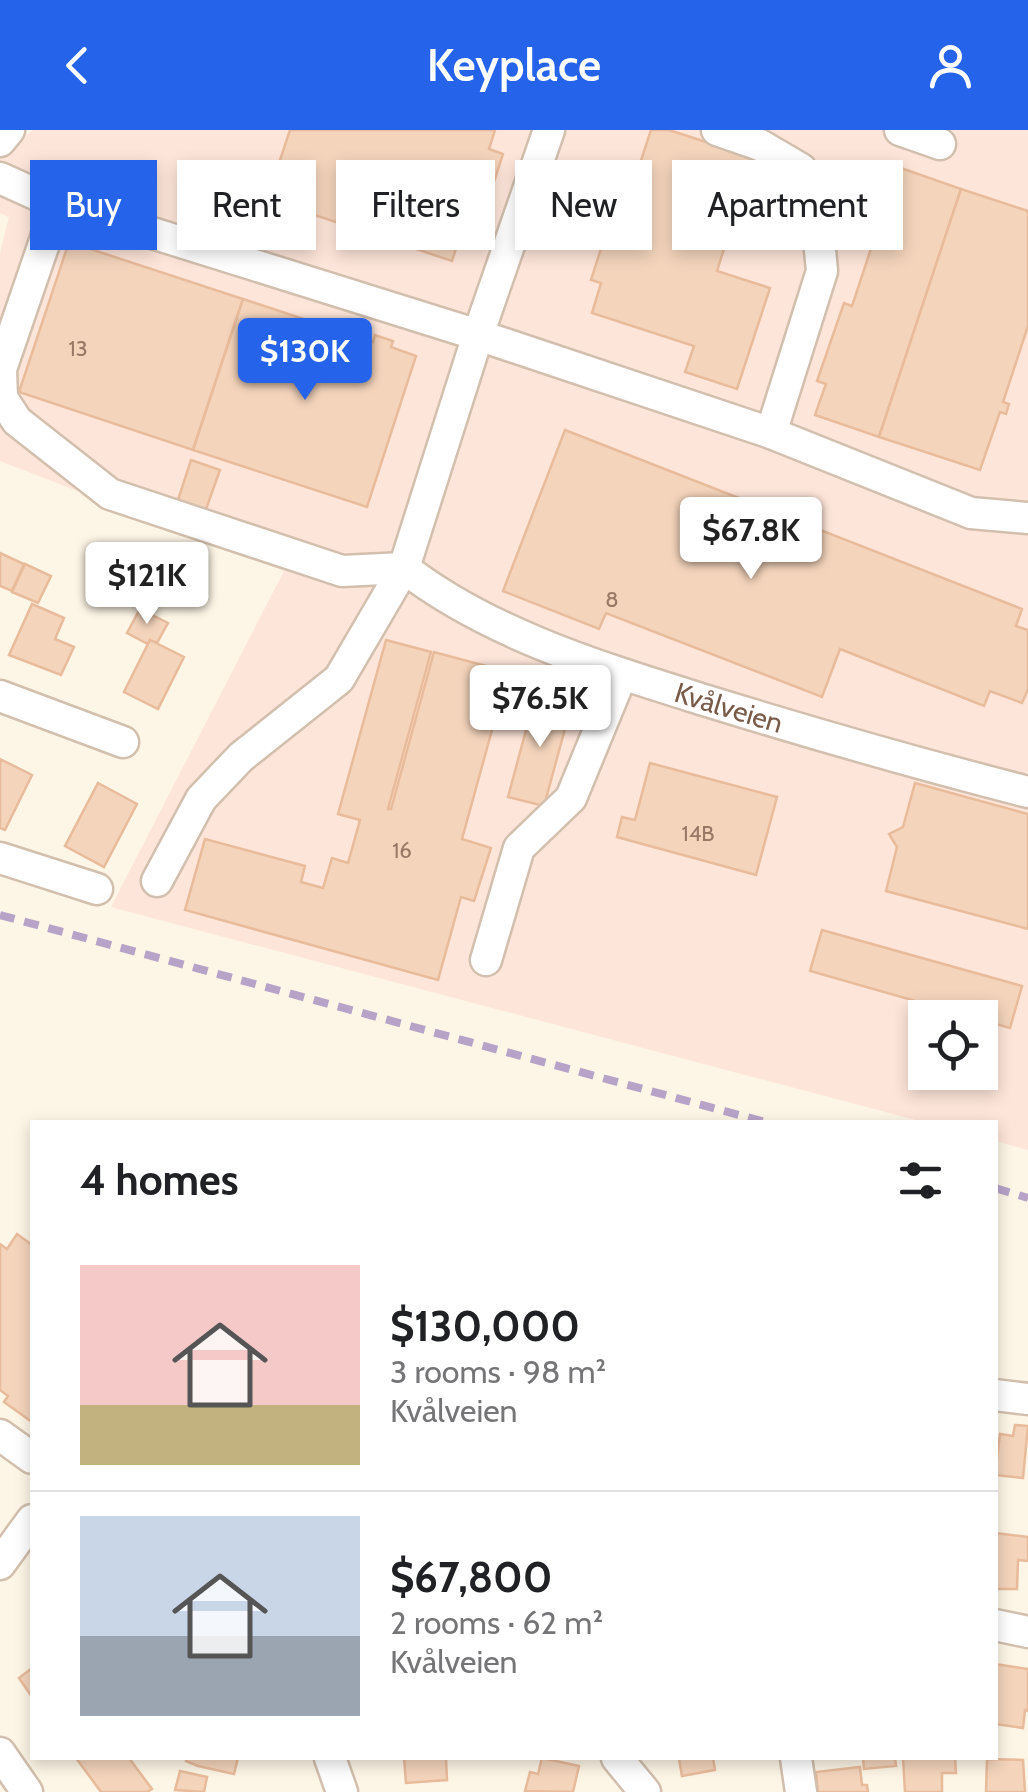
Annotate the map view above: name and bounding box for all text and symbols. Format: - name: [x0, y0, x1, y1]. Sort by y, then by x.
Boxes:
- icon: back: [50, 38, 105, 93]
- text: Keyplace: [427, 38, 601, 92]
- icon: person: [923, 38, 978, 93]
- chip: Buy: [30, 160, 157, 250]
- chip: Rent: [177, 160, 316, 250]
- chip: Filters: [336, 160, 495, 250]
- chip: New: [515, 160, 652, 250]
- chip: Apartment: [672, 160, 903, 250]
- pin: $130K: [235, 318, 375, 403]
- text: $130K: [260, 331, 350, 370]
- house number: 13: [68, 335, 88, 362]
- pin: $67.8K: [670, 497, 832, 582]
- text: $67.8K: [702, 510, 800, 549]
- pin: $121K: [77, 542, 217, 627]
- text: $121K: [107, 555, 187, 594]
- house number: 8: [605, 586, 619, 613]
- pin: $76.5K: [459, 665, 621, 750]
- street label: Kvålveien: [671, 675, 787, 740]
- text: $76.5K: [492, 678, 588, 717]
- house number: 14B: [681, 820, 715, 847]
- house number: 16: [392, 837, 412, 864]
- map controls: [908, 1000, 998, 1090]
- button: locate: [908, 1000, 998, 1090]
- icon: filters: [893, 1153, 948, 1208]
- text: 4 homes: [80, 1154, 239, 1206]
- text: $130,000: [390, 1300, 580, 1352]
- icon: home: [160, 1305, 280, 1425]
- text: 3 rooms · 98 m²: [390, 1352, 606, 1391]
- text: Kvålveien: [390, 1391, 518, 1430]
- text: $67,800: [390, 1551, 552, 1603]
- icon: home: [160, 1556, 280, 1676]
- text: 2 rooms · 62 m²: [390, 1603, 603, 1642]
- text: Kvålveien: [390, 1642, 518, 1681]

